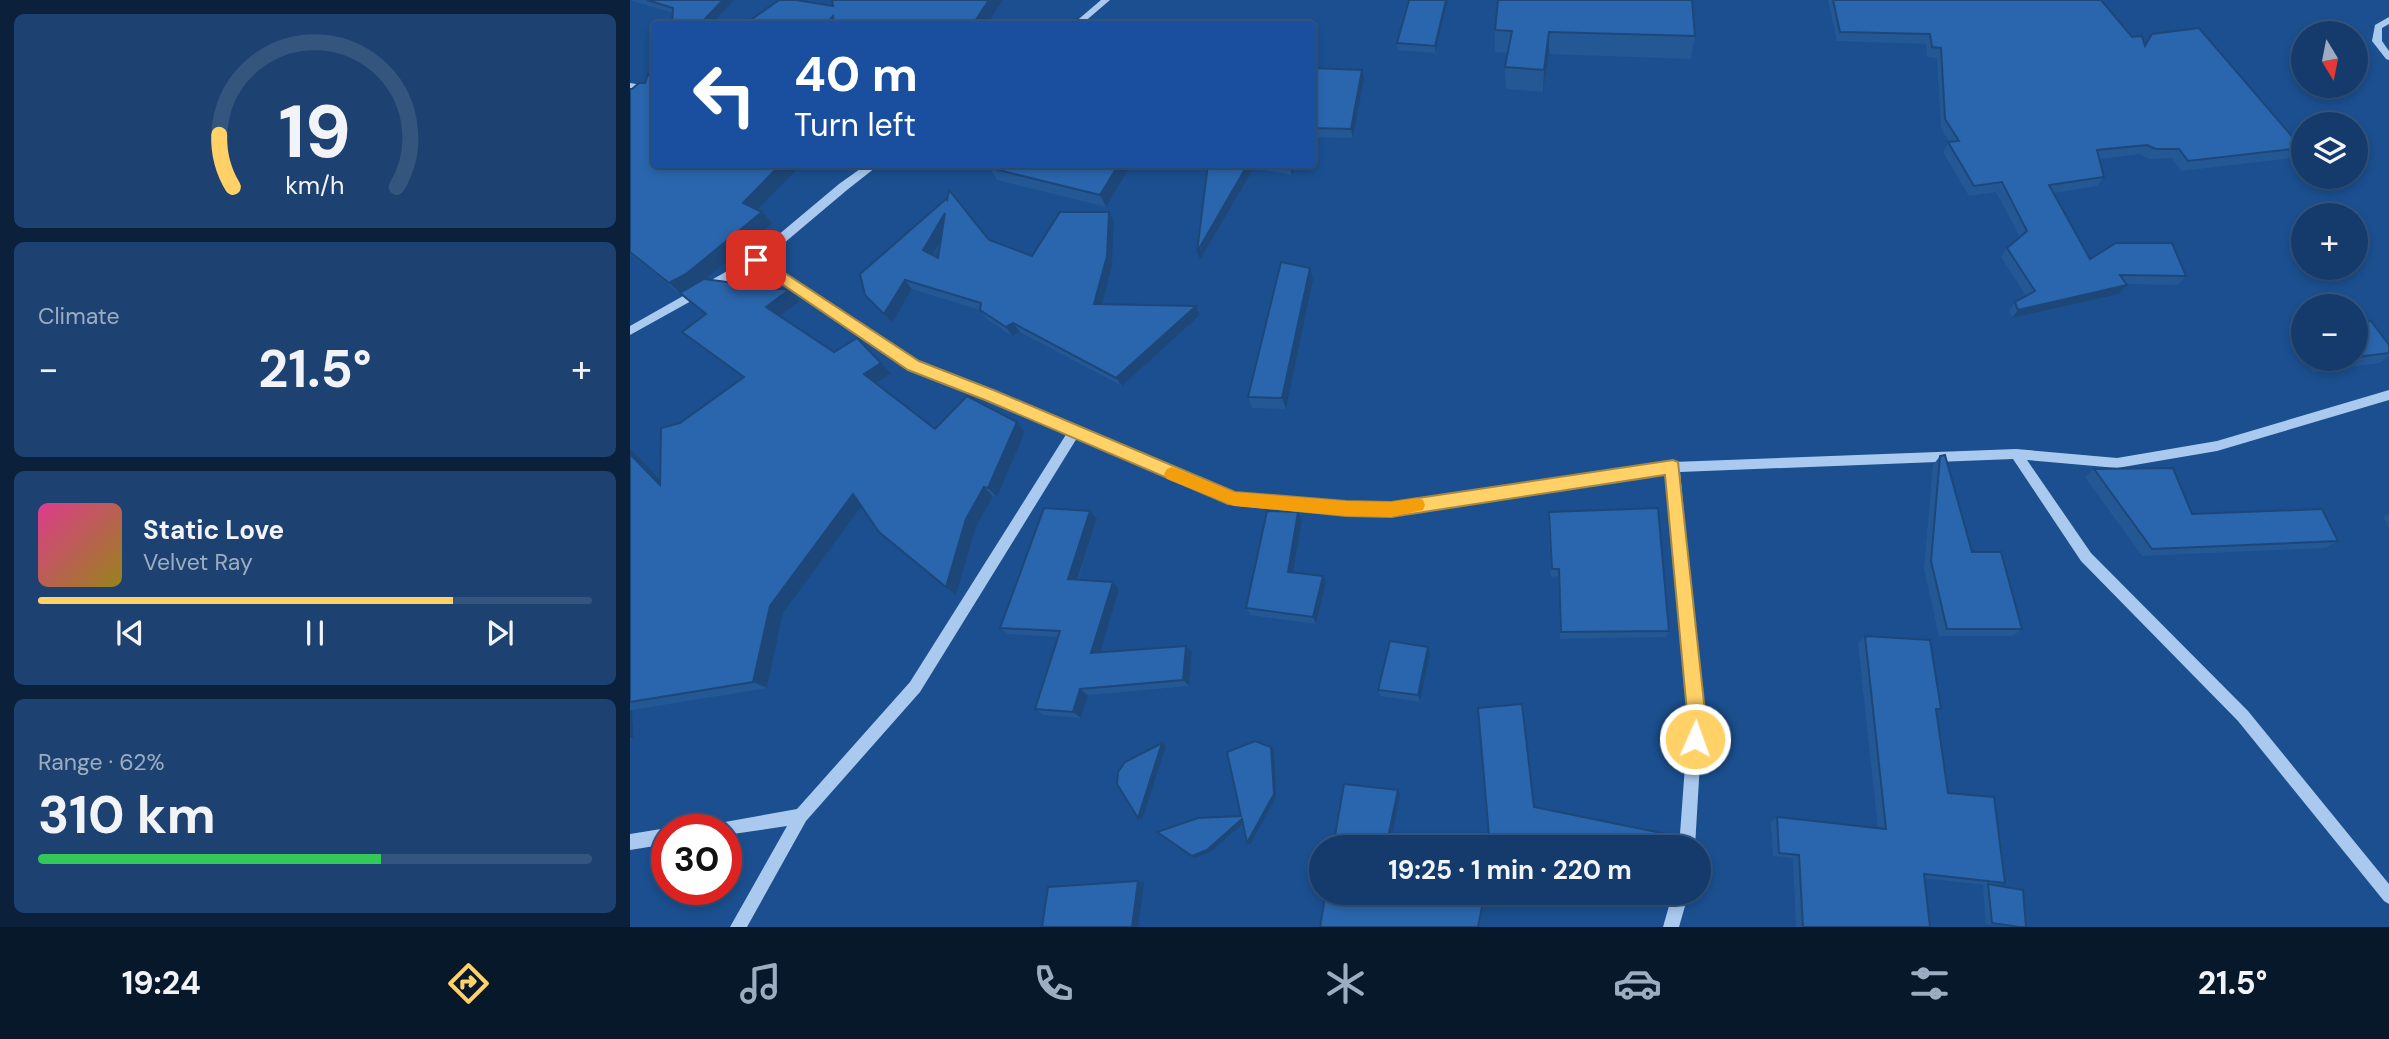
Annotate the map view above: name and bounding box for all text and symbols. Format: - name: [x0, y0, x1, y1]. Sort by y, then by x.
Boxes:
- north arrow: [2291, 21, 2368, 98]
- map controls: [2291, 21, 2368, 371]
- text: 40 m: [794, 42, 918, 106]
- icon: left: [679, 49, 770, 140]
- text: 19: [279, 86, 351, 181]
- text: Turn left: [794, 104, 916, 146]
- button: layers: [2291, 112, 2368, 189]
- text: km/h: [285, 169, 345, 202]
- button: +: [2291, 203, 2368, 280]
- pin: [726, 230, 786, 290]
- icon: arrive: [737, 241, 775, 279]
- button: −: [2291, 294, 2368, 371]
- text: Climate: [38, 301, 120, 331]
- text: 21.5°: [258, 335, 372, 403]
- text: −: [38, 344, 59, 394]
- text: +: [571, 344, 592, 394]
- text: Static Love: [143, 513, 284, 547]
- text: Velvet Ray: [143, 547, 253, 577]
- icon: previous: [111, 614, 149, 652]
- icon: pause: [296, 614, 334, 652]
- icon: next: [481, 614, 519, 652]
- position arrow: [1658, 702, 1732, 776]
- text: Range · 62%: [38, 747, 164, 777]
- text: 310 km: [38, 781, 216, 849]
- speed limit sign: 30: [651, 814, 742, 905]
- text: 19:25 · 1 min · 220 m: [1388, 853, 1632, 887]
- icon: directions: [444, 959, 493, 1008]
- icon: music: [736, 959, 785, 1008]
- icon: phone: [1029, 959, 1078, 1008]
- icon: climate: [1321, 959, 1370, 1008]
- icon: car: [1613, 959, 1662, 1008]
- icon: filters: [1905, 959, 1954, 1008]
- text: 19:24: [122, 962, 201, 1004]
- text: 21.5°: [2198, 962, 2267, 1004]

